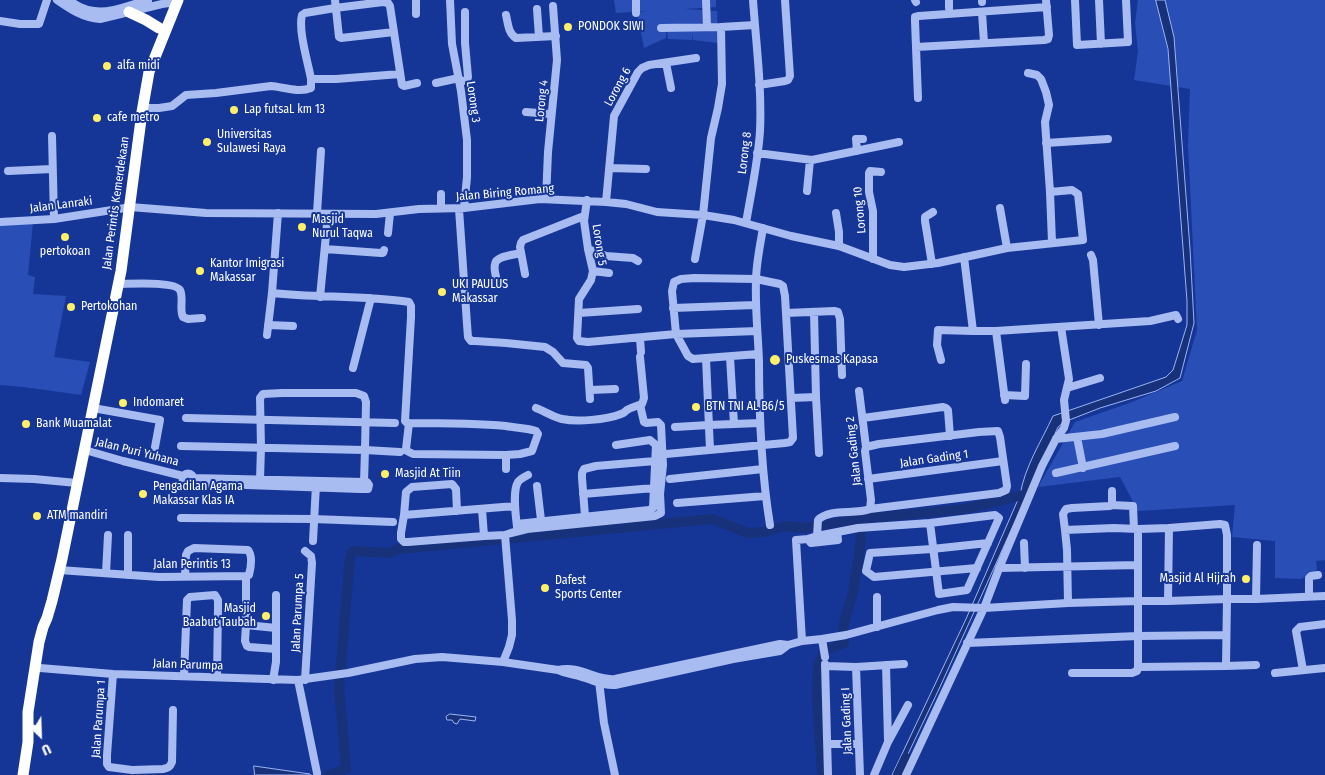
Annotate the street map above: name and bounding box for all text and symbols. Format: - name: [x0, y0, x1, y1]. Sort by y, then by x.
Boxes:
- place label: PONDOK SIWI: [578, 20, 644, 34]
- marker: PONDOK SIWI: [562, 21, 574, 33]
- place label: alfa midi: [117, 59, 160, 73]
- marker: alfa midi: [101, 60, 113, 72]
- street label: Lorong 6: [601, 65, 635, 109]
- street label: Lorong 4: [533, 79, 551, 123]
- street label: Lorong 3: [463, 80, 483, 124]
- place label: Lap futsaL km 13: [244, 103, 325, 117]
- marker: Lap futsaL km 13: [228, 104, 240, 116]
- place label: cafe metro: [107, 111, 159, 125]
- marker: cafe metro: [91, 112, 103, 124]
- place label: Universitas Sulawesi Raya: [217, 128, 286, 156]
- street label: Lorong 8: [735, 131, 755, 175]
- street label: Jalan Perintis Kemerdekaan: [100, 135, 132, 271]
- marker: Universitas Sulawesi Raya: [201, 136, 213, 148]
- street label: Jalan Biring Romang: [455, 182, 555, 204]
- street label: Lorong 10: [851, 186, 869, 234]
- street label: Jalan Lanraki: [29, 194, 93, 216]
- place label: Masjid Nurul Taqwa: [312, 213, 373, 241]
- marker: Masjid Nurul Taqwa: [296, 221, 308, 233]
- street label: Lorong 5: [589, 223, 609, 267]
- marker: pertokoan: [59, 231, 71, 243]
- place label: pertokoan: [40, 245, 90, 259]
- place label: Kantor Imigrasi Makassar: [210, 257, 284, 285]
- marker: Kantor Imigrasi Makassar: [194, 265, 206, 277]
- place label: UKI PAULUS Makassar: [452, 278, 508, 306]
- marker: UKI PAULUS Makassar: [436, 286, 448, 298]
- place label: Pertokohan: [81, 300, 137, 314]
- marker: Pertokohan: [65, 301, 77, 313]
- marker: Puskesmas Kapasa: [768, 353, 782, 367]
- place label: Puskesmas Kapasa: [786, 353, 878, 367]
- place label: Indomaret: [133, 396, 184, 410]
- marker: Indomaret: [117, 397, 129, 409]
- place label: BTN TNI AL B6/5: [706, 400, 784, 414]
- marker: BTN TNI AL B6/5: [690, 401, 702, 413]
- street label: Jalan Gading 2: [843, 416, 865, 486]
- place label: Bank Muamalat: [36, 417, 112, 431]
- marker: Bank Muamalat: [20, 418, 32, 430]
- street label: Jalan Puri Yuhana: [94, 435, 180, 469]
- street label: Jalan Gading 1: [899, 447, 969, 471]
- place label: Masjid At Tiin: [395, 467, 461, 481]
- marker: Masjid At Tiin: [379, 468, 391, 480]
- place label: Pengadilan Agama Makassar Klas IA: [153, 480, 243, 508]
- marker: Pengadilan Agama Makassar Klas IA: [137, 488, 149, 500]
- place label: ATM mandiri: [47, 509, 107, 523]
- marker: ATM mandiri: [31, 510, 43, 522]
- street label: Jalan Perintis 13: [153, 558, 231, 572]
- place label: Masjid Al Hijrah: [1160, 572, 1236, 586]
- street label: Jalan Parumpa 5: [289, 573, 307, 653]
- marker: Masjid Al Hijrah: [1240, 573, 1252, 585]
- place label: Dafest Sports Center: [555, 574, 622, 602]
- marker: Dafest Sports Center: [539, 582, 551, 594]
- place label: Masjid Baabut Taubah: [183, 602, 256, 630]
- marker: Masjid Baabut Taubah: [260, 610, 272, 622]
- street label: Jalan Parumpa: [152, 657, 224, 673]
- street label: Jalan Parumpa 1: [89, 680, 109, 758]
- street label: Jalan Gading I: [839, 687, 855, 755]
- north arrow: [15, 710, 65, 760]
- text: U: [39, 740, 54, 759]

